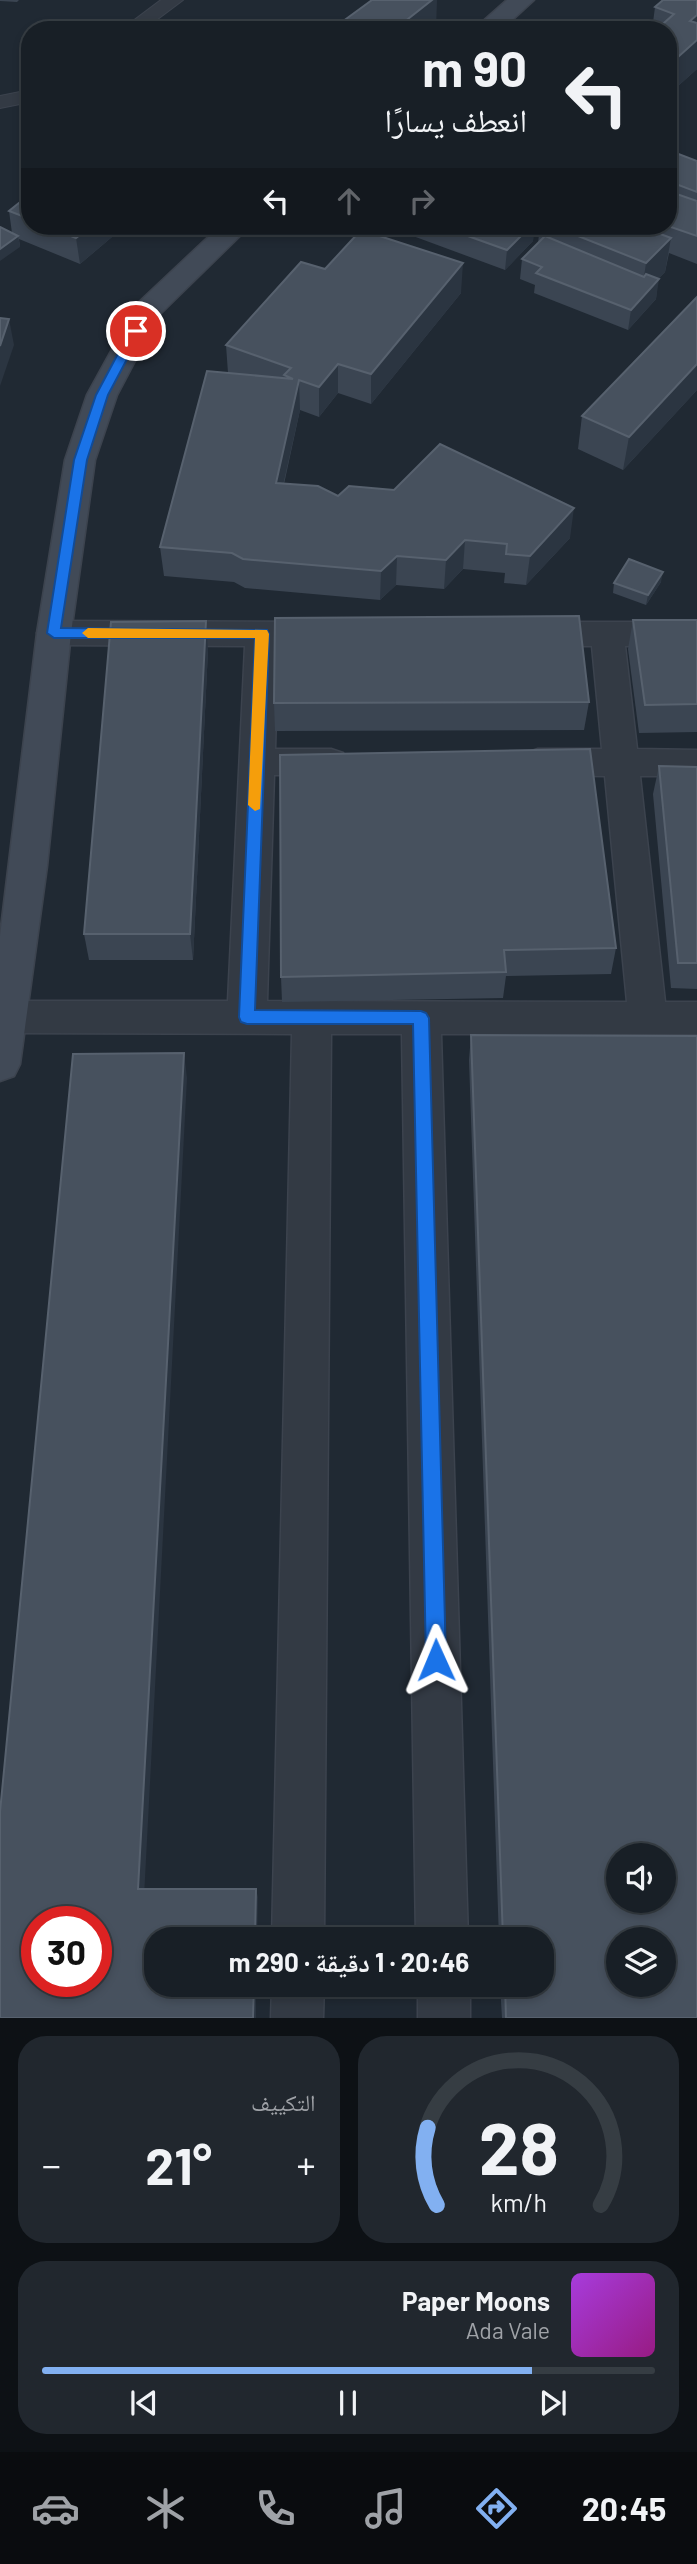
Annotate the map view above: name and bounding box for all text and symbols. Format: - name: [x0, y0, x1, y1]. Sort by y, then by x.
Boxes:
- text: 90 m: [422, 38, 527, 97]
- icon: left: [551, 49, 642, 140]
- text: انعطف يسارًا: [384, 100, 527, 138]
- icon: left: [257, 182, 295, 220]
- icon: ahead: [330, 182, 368, 220]
- icon: right: [403, 182, 441, 220]
- pin: [106, 301, 166, 361]
- icon: arrive: [117, 312, 155, 350]
- position arrow: [399, 1623, 473, 1697]
- map controls: [606, 1843, 676, 1997]
- button: sound: [606, 1843, 676, 1913]
- speed limit sign: 30: [21, 1906, 112, 1997]
- button: layers: [606, 1927, 676, 1997]
- text: 20:46 · 1 دقيقة · 290 m: [229, 1946, 469, 1977]
- text: التكييف: [251, 2088, 316, 2116]
- text: 28: [478, 2103, 558, 2191]
- text: 21°: [145, 2133, 212, 2195]
- text: −: [42, 2141, 61, 2187]
- text: +: [296, 2141, 316, 2187]
- text: km/h: [490, 2187, 547, 2217]
- text: Paper Moons: [402, 2285, 550, 2316]
- text: Ada Vale: [466, 2316, 550, 2344]
- icon: previous: [125, 2384, 163, 2422]
- icon: pause: [329, 2384, 367, 2422]
- icon: next: [534, 2384, 572, 2422]
- icon: car: [31, 2484, 80, 2533]
- icon: climate: [141, 2484, 190, 2533]
- icon: phone: [251, 2484, 300, 2533]
- icon: music: [361, 2484, 410, 2533]
- icon: directions: [472, 2484, 521, 2533]
- text: 20:45: [582, 2489, 666, 2527]

